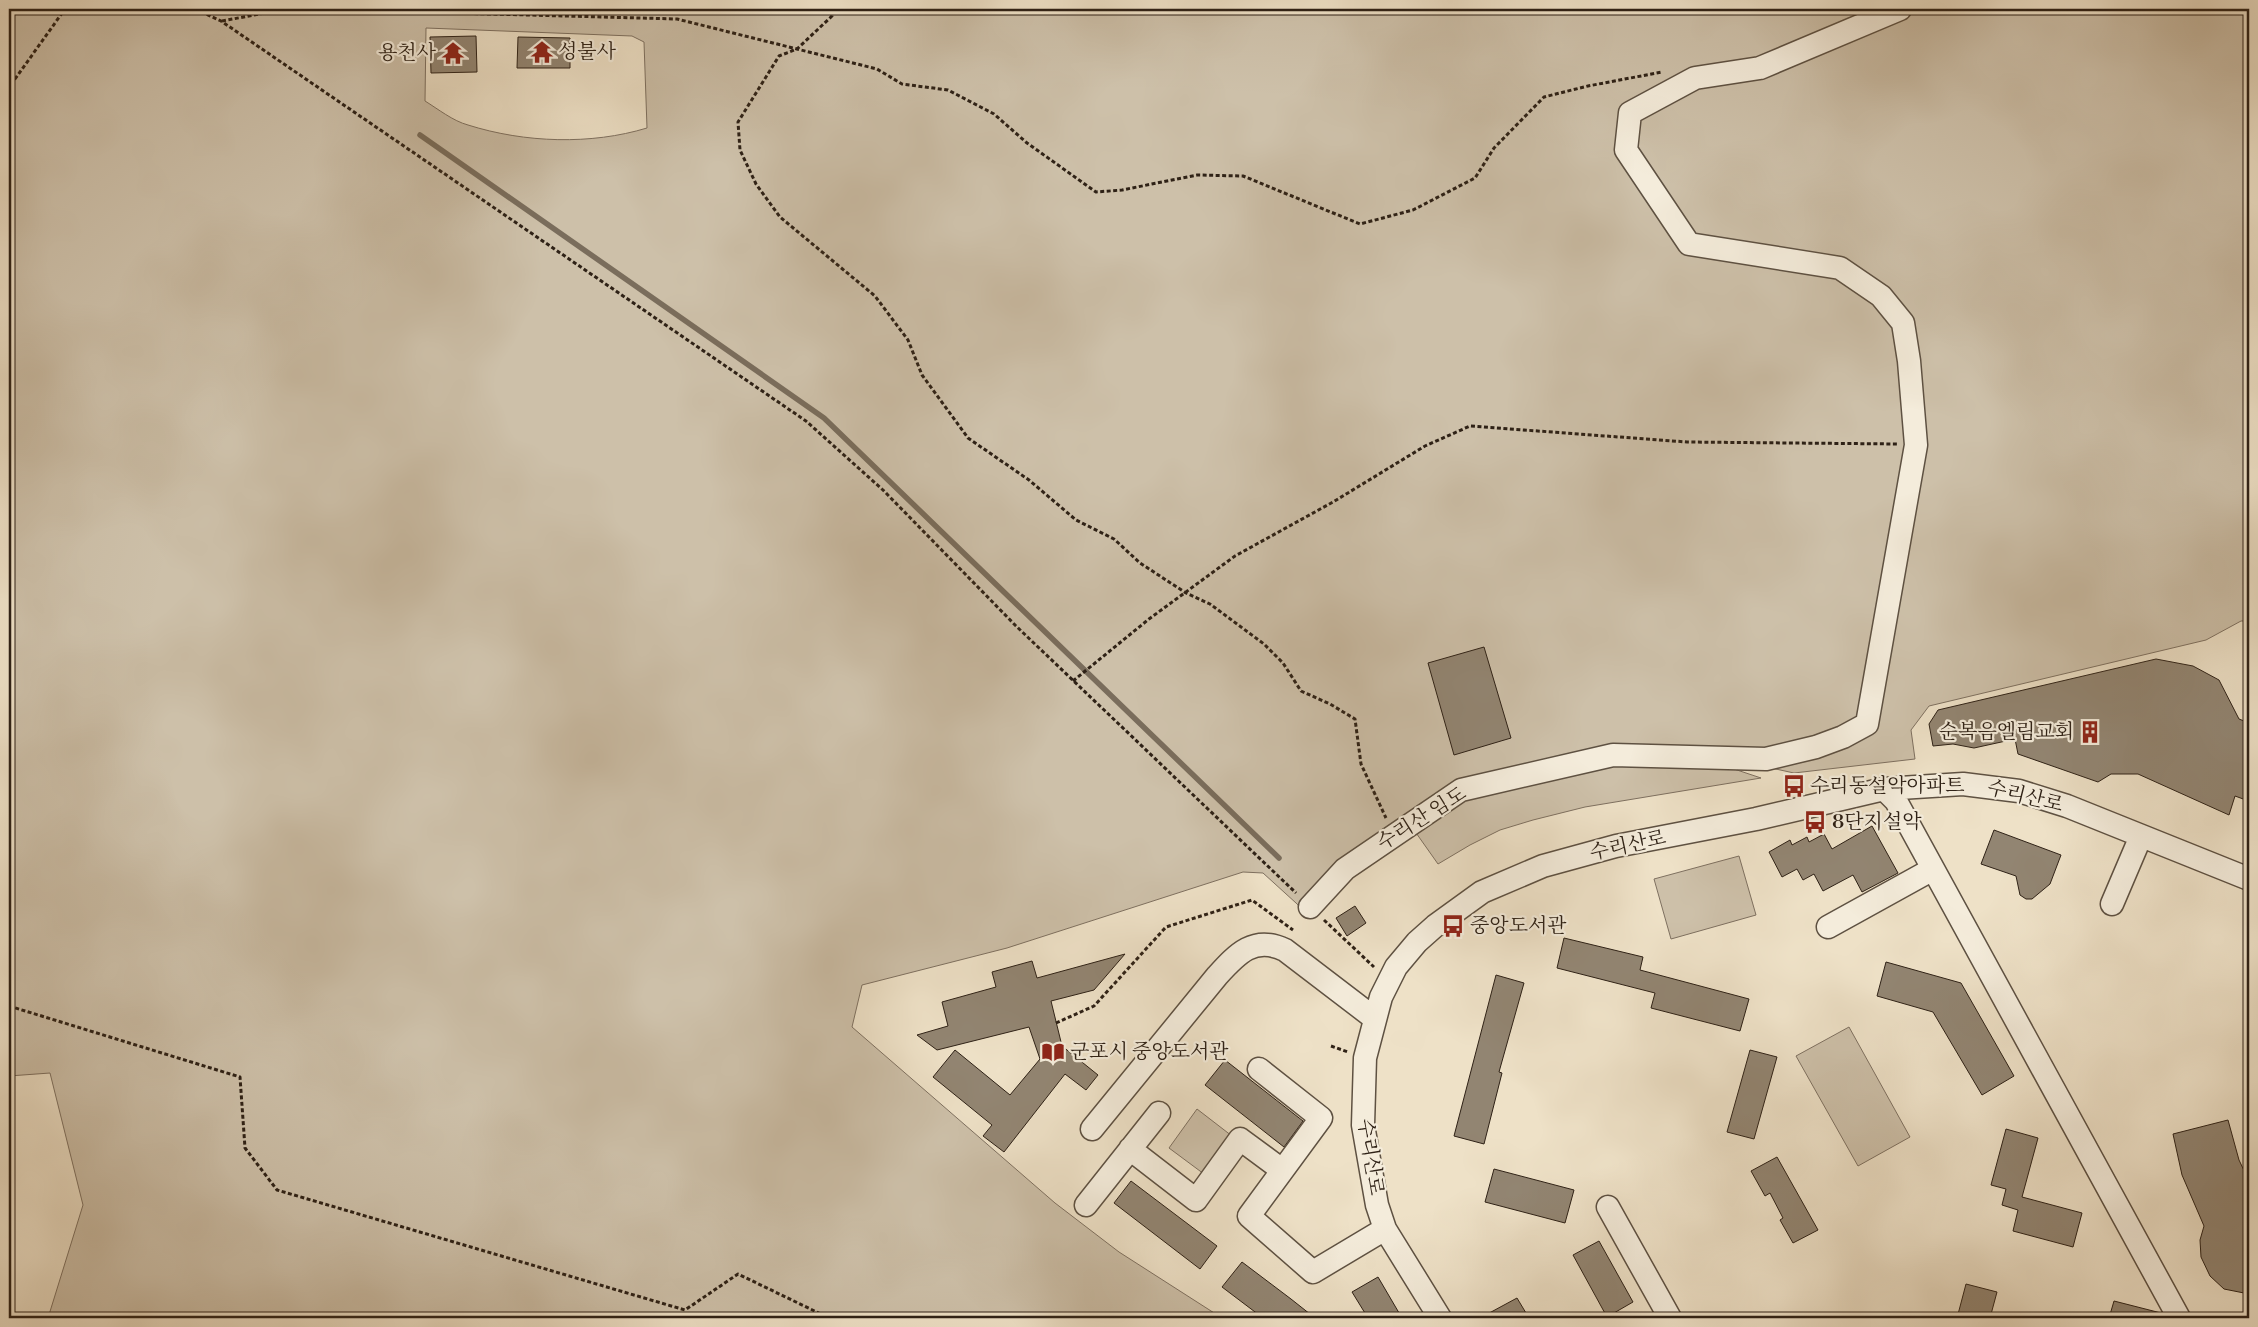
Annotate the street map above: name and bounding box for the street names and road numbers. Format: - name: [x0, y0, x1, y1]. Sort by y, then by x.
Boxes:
- street label: 수리산로: [1984, 776, 2066, 818]
- street label: 수리산 임도: [1373, 782, 1471, 856]
- street label: 수리산로: [1588, 826, 1668, 866]
- street label: 수리산로: [1352, 1117, 1388, 1197]

